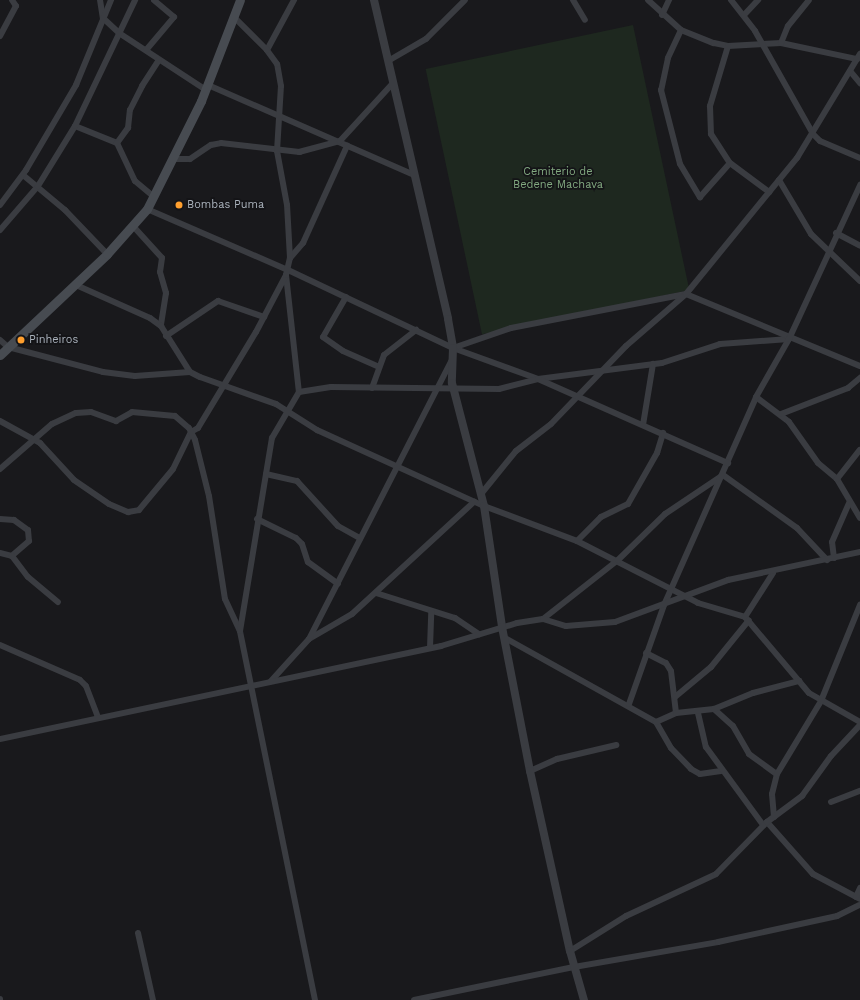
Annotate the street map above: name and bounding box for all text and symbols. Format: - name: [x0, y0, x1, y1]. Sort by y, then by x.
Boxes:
- park label: Cemiterio de Bedene Machava: [513, 166, 603, 192]
- place label: Bombas Puma: [187, 198, 264, 212]
- marker: Bombas Puma: [174, 200, 184, 210]
- place label: Pinheiros: [29, 333, 78, 347]
- marker: Pinheiros: [16, 335, 26, 345]

